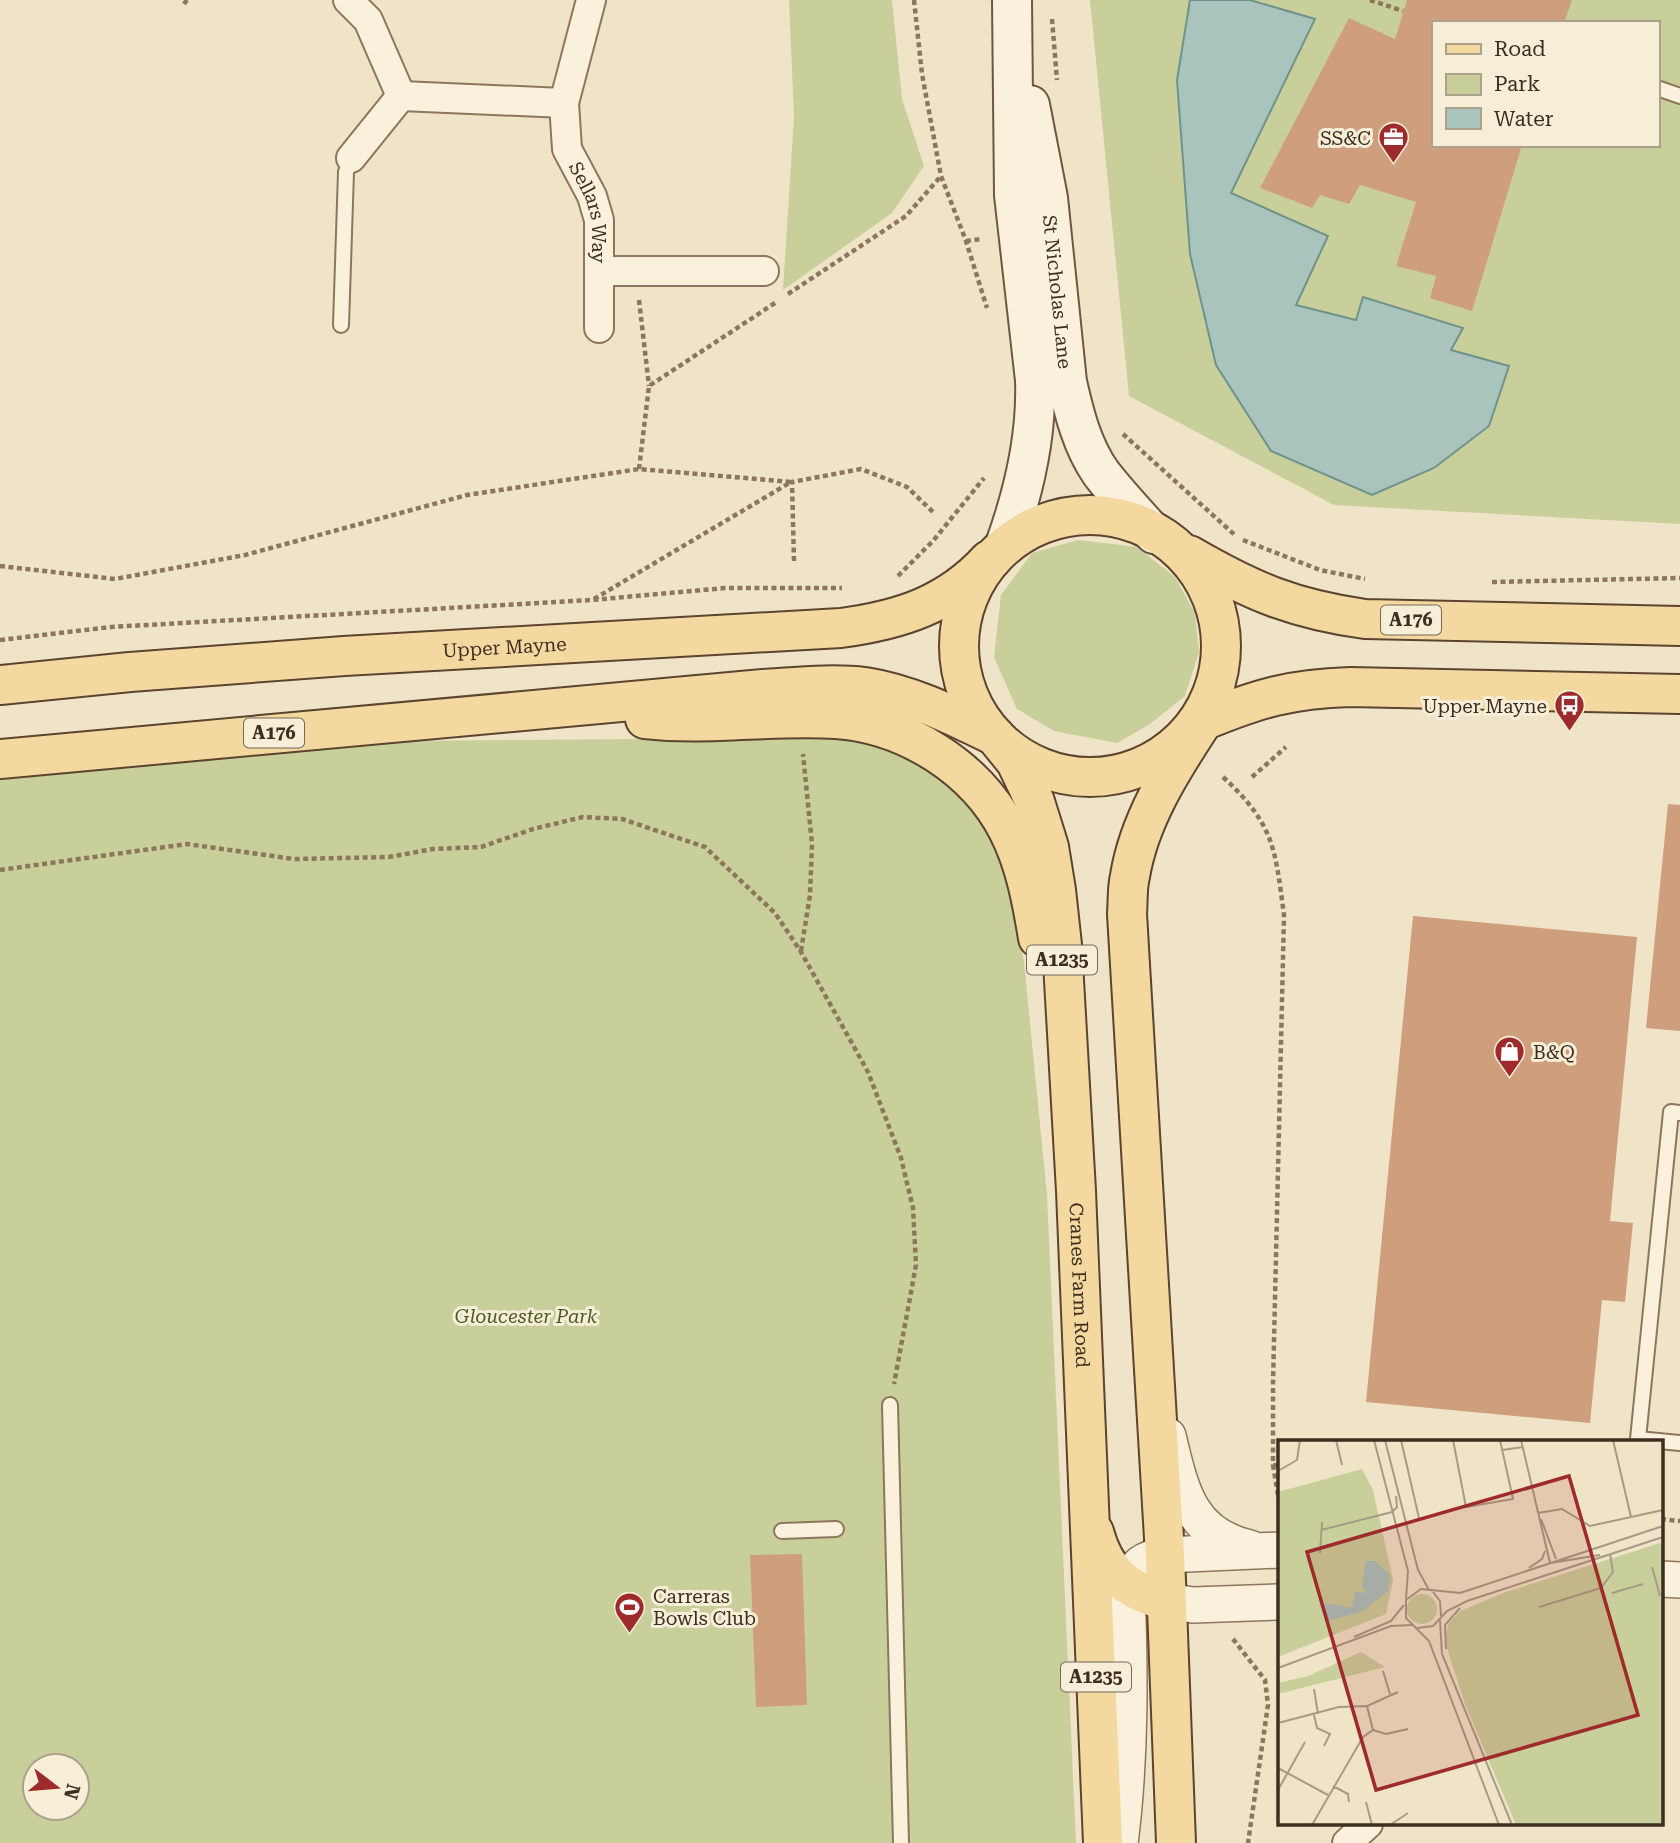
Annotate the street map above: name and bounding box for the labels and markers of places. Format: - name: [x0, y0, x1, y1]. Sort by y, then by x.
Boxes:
- office icon: SS&C: [1377, 121, 1411, 165]
- place label: SS&C: [1320, 127, 1371, 150]
- bus stop icon: Upper Mayne: [1553, 689, 1587, 733]
- place label: Upper Mayne: [1423, 695, 1547, 718]
- shop icon: B&Q: [1493, 1035, 1527, 1079]
- place label: B&Q: [1533, 1041, 1575, 1064]
- place label: Carreras Bowls Club: [653, 1585, 756, 1630]
- sports icon: Carreras Bowls Club: [613, 1590, 647, 1634]

